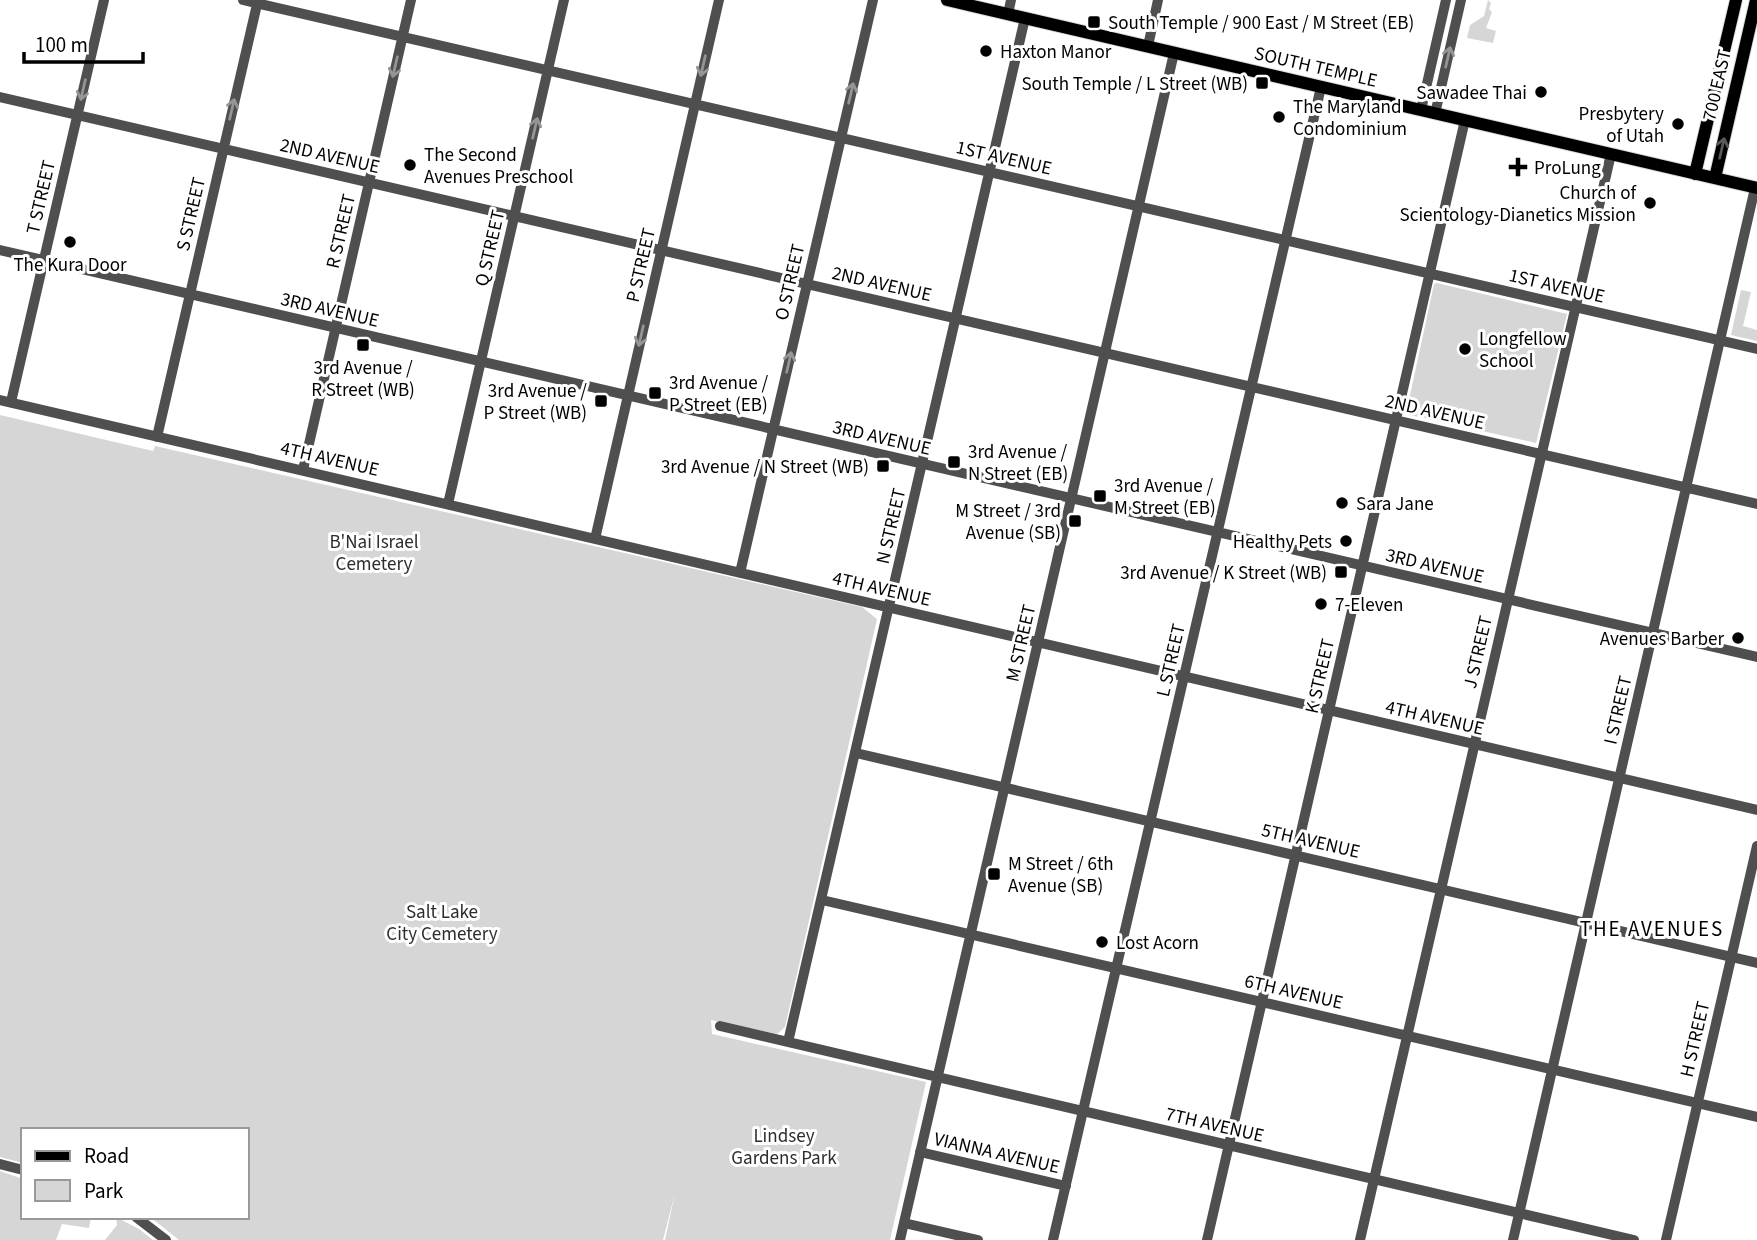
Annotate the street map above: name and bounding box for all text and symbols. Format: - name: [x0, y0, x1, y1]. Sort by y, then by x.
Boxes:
- place label: South Temple / 900 East / M Street (EB): [1108, 10, 1414, 37]
- marker: South Temple / 900 East / M Street (EB): [1086, 14, 1102, 30]
- scale bar: [24, 21, 144, 65]
- text: 100 m: [35, 30, 88, 60]
- place label: Haxton Manor: [1000, 39, 1112, 66]
- street label: SOUTH TEMPLE: [1252, 40, 1380, 95]
- marker: Haxton Manor: [978, 43, 994, 59]
- one-way arrow: [1442, 46, 1456, 69]
- street label: 700 EAST: [1696, 47, 1739, 124]
- one-way arrow: [388, 55, 401, 77]
- one-way arrow: [696, 55, 709, 77]
- place label: South Temple / L Street (WB): [1021, 71, 1248, 98]
- marker: South Temple / L Street (WB): [1254, 75, 1270, 91]
- one-way arrow: [76, 78, 89, 101]
- place label: Sawadee Thai: [1416, 80, 1527, 107]
- one-way arrow: [845, 82, 858, 105]
- marker: Sawadee Thai: [1533, 84, 1549, 100]
- place label: The Maryland Condominium: [1293, 94, 1407, 143]
- one-way arrow: [226, 98, 240, 121]
- place label: Presbytery of Utah: [1579, 101, 1664, 150]
- marker: The Maryland Condominium: [1271, 109, 1287, 125]
- marker: Presbytery of Utah: [1670, 116, 1686, 132]
- one-way arrow: [529, 117, 542, 140]
- street label: 2ND AVENUE: [277, 132, 382, 181]
- street label: 1ST AVENUE: [953, 134, 1054, 183]
- one-way arrow: [1715, 137, 1729, 160]
- place label: The Second Avenues Preschool: [424, 142, 573, 191]
- place label: ProLung: [1534, 155, 1601, 182]
- marker: The Second Avenues Preschool: [402, 157, 418, 173]
- marker: ProLung: [1508, 157, 1528, 177]
- street label: T STREET: [20, 158, 63, 237]
- street label: S STREET: [170, 175, 213, 254]
- place label: Church of Scientology-Dianetics Mission: [1400, 180, 1637, 229]
- street label: R STREET: [320, 191, 363, 271]
- marker: Church of Scientology-Dianetics Mission: [1642, 195, 1658, 211]
- street label: Q STREET: [469, 208, 512, 289]
- street label: P STREET: [620, 226, 663, 305]
- marker: The Kura Door: [62, 234, 78, 250]
- street label: O STREET: [769, 242, 812, 323]
- place label: The Kura Door: [13, 252, 127, 279]
- street label: 2ND AVENUE: [829, 260, 934, 309]
- street label: 1ST AVENUE: [1506, 262, 1607, 311]
- street label: 3RD AVENUE: [278, 286, 381, 335]
- one-way arrow: [634, 324, 647, 347]
- place label: Longfellow School: [1479, 326, 1567, 375]
- marker: 3rd Avenue / R Street (WB): [355, 337, 371, 353]
- marker: Longfellow School: [1457, 341, 1473, 357]
- one-way arrow: [783, 351, 796, 374]
- place label: 3rd Avenue / R Street (WB): [311, 355, 415, 404]
- place label: 3rd Avenue / P Street (EB): [669, 370, 769, 419]
- place label: 3rd Avenue / P Street (WB): [483, 378, 587, 427]
- marker: 3rd Avenue / P Street (EB): [647, 385, 663, 401]
- street label: 2ND AVENUE: [1382, 388, 1487, 437]
- marker: 3rd Avenue / P Street (WB): [593, 393, 609, 409]
- street label: 3RD AVENUE: [830, 414, 933, 463]
- street label: 4TH AVENUE: [278, 435, 382, 484]
- place label: 3rd Avenue / N Street (EB): [968, 439, 1068, 488]
- place label: 3rd Avenue / N Street (WB): [661, 454, 869, 481]
- marker: 3rd Avenue / N Street (EB): [946, 454, 962, 470]
- marker: 3rd Avenue / N Street (WB): [875, 458, 891, 474]
- place label: 3rd Avenue / M Street (EB): [1114, 473, 1216, 522]
- street label: N STREET: [870, 486, 913, 567]
- marker: 3rd Avenue / M Street (EB): [1092, 488, 1108, 504]
- place label: Sara Jane: [1356, 491, 1434, 518]
- marker: Sara Jane: [1334, 495, 1350, 511]
- place label: M Street / 3rd Avenue (SB): [955, 498, 1061, 547]
- marker: M Street / 3rd Avenue (SB): [1067, 513, 1083, 529]
- park label: B'Nai Israel Cemetery: [329, 529, 419, 578]
- place label: Healthy Pets: [1233, 529, 1332, 556]
- marker: Healthy Pets: [1338, 533, 1354, 549]
- street label: 3RD AVENUE: [1383, 542, 1486, 591]
- place label: 3rd Avenue / K Street (WB): [1120, 560, 1327, 587]
- marker: 3rd Avenue / K Street (WB): [1333, 564, 1349, 580]
- street label: 4TH AVENUE: [830, 565, 934, 614]
- place label: 7-Eleven: [1335, 592, 1403, 619]
- marker: 7-Eleven: [1313, 596, 1329, 612]
- street label: M STREET: [999, 602, 1043, 685]
- street label: J STREET: [1457, 613, 1500, 691]
- street label: L STREET: [1150, 621, 1193, 699]
- place label: Avenues Barber: [1600, 626, 1724, 653]
- marker: Avenues Barber: [1730, 630, 1746, 646]
- street label: K STREET: [1299, 636, 1342, 716]
- street label: I STREET: [1597, 673, 1639, 747]
- street label: 4TH AVENUE: [1383, 694, 1487, 743]
- street label: 5TH AVENUE: [1259, 817, 1363, 866]
- place label: M Street / 6th Avenue (SB): [1008, 851, 1114, 900]
- marker: M Street / 6th Avenue (SB): [986, 866, 1002, 882]
- park label: Salt Lake City Cemetery: [386, 899, 498, 948]
- district label: THE AVENUES: [1580, 914, 1724, 944]
- place label: Lost Acorn: [1116, 930, 1199, 957]
- marker: Lost Acorn: [1094, 934, 1110, 950]
- street label: 6TH AVENUE: [1242, 968, 1346, 1017]
- street label: H STREET: [1674, 999, 1717, 1080]
- street label: 7TH AVENUE: [1163, 1101, 1267, 1150]
- park label: Lindsey Gardens Park: [731, 1123, 837, 1172]
- street label: VIANNA AVENUE: [931, 1126, 1062, 1181]
- legend: [21, 1128, 248, 1219]
- text: Road: [84, 1141, 129, 1171]
- text: Park: [84, 1176, 124, 1206]

